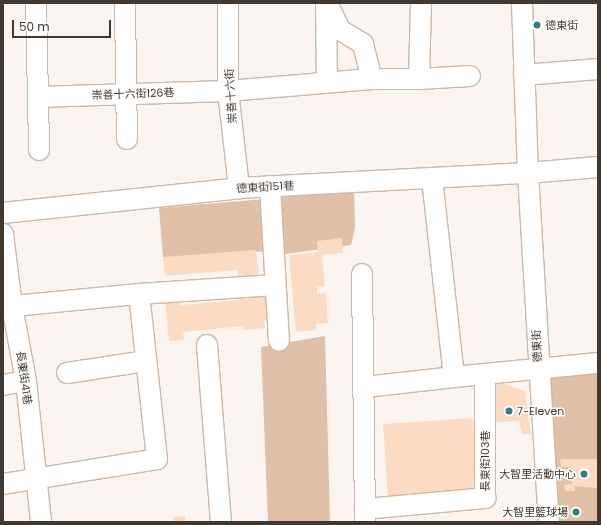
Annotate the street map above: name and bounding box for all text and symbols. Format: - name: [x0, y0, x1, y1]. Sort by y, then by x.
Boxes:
- scale bar: [14, 12, 113, 38]
- text: 50 m: [19, 18, 50, 35]
- place label: 德東街: [545, 18, 578, 32]
- marker: 德東街: [532, 20, 542, 30]
- street label: 崇善十六街: [222, 68, 240, 124]
- street label: 崇善十六街126巷: [91, 86, 175, 102]
- street label: 德東街151巷: [236, 179, 294, 195]
- street label: 德東街: [530, 329, 544, 363]
- street label: 長東街41巷: [14, 350, 34, 406]
- place label: 7-Eleven: [517, 404, 564, 418]
- marker: 7-Eleven: [504, 406, 514, 416]
- street label: 長東街103巷: [478, 431, 492, 491]
- place label: 大智里活動中心: [499, 467, 576, 481]
- marker: 大智里活動中心: [579, 469, 589, 479]
- place label: 大智里籃球場: [502, 505, 568, 519]
- marker: 大智里籃球場: [571, 507, 581, 517]

